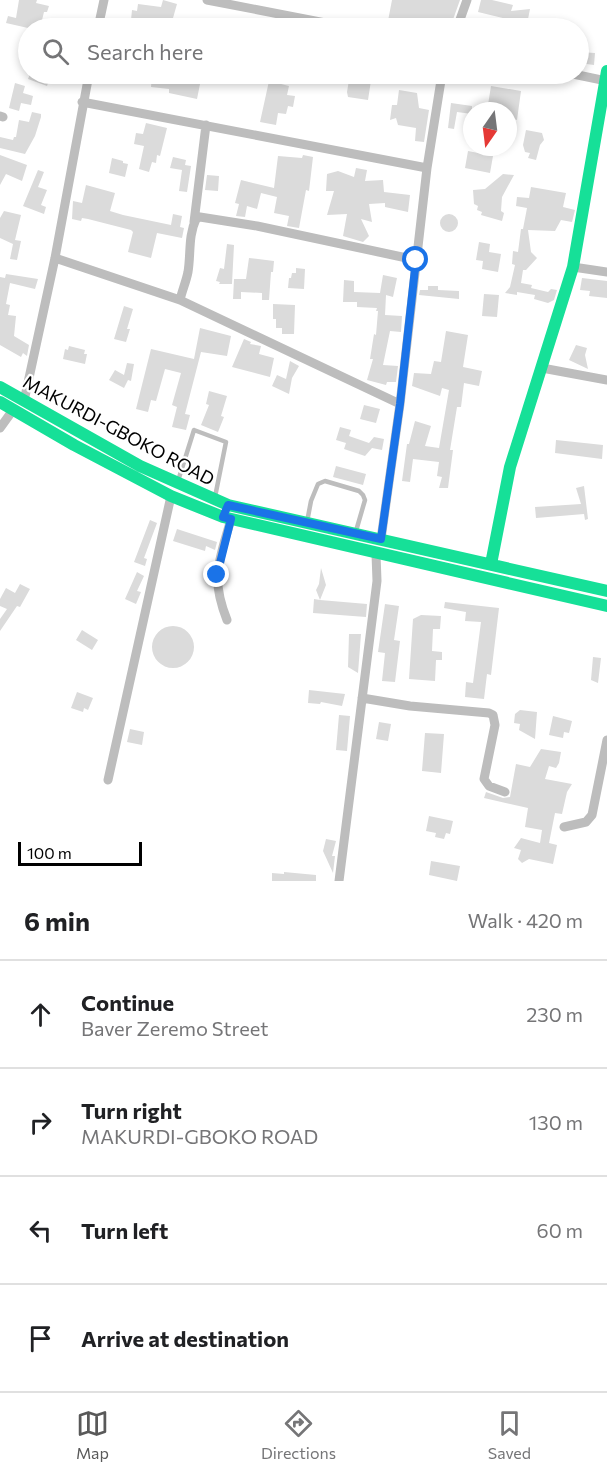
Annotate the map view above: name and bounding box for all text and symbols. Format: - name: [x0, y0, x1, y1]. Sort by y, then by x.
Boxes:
- search box: [18, 18, 589, 84]
- icon: search: [39, 35, 72, 68]
- text: Search here: [87, 38, 203, 65]
- north arrow: [463, 102, 517, 156]
- route start: [402, 246, 428, 272]
- street label: MAKURDI-GBOKO ROAD: [20, 370, 218, 490]
- route end: [203, 561, 229, 587]
- scale bar: [18, 839, 142, 866]
- text: 100 m: [27, 843, 72, 862]
- text: 6 min: [24, 905, 90, 936]
- text: Walk · 420 m: [468, 908, 583, 932]
- text: Continue: [81, 989, 174, 1016]
- icon: ahead: [24, 998, 57, 1031]
- text: 230 m: [526, 1002, 583, 1026]
- text: Baver Zeremo Street: [81, 1016, 268, 1040]
- text: Turn right: [81, 1097, 182, 1124]
- icon: right: [24, 1106, 57, 1139]
- text: 130 m: [529, 1110, 583, 1134]
- text: MAKURDI-GBOKO ROAD: [81, 1124, 318, 1148]
- icon: left: [24, 1214, 57, 1247]
- text: Turn left: [81, 1217, 168, 1244]
- text: 60 m: [537, 1218, 583, 1242]
- icon: arrive: [24, 1322, 57, 1355]
- text: Arrive at destination: [81, 1325, 289, 1352]
- tab: Map: [76, 1407, 109, 1462]
- tab: Directions: [261, 1407, 336, 1462]
- tab: Saved: [488, 1407, 531, 1462]

